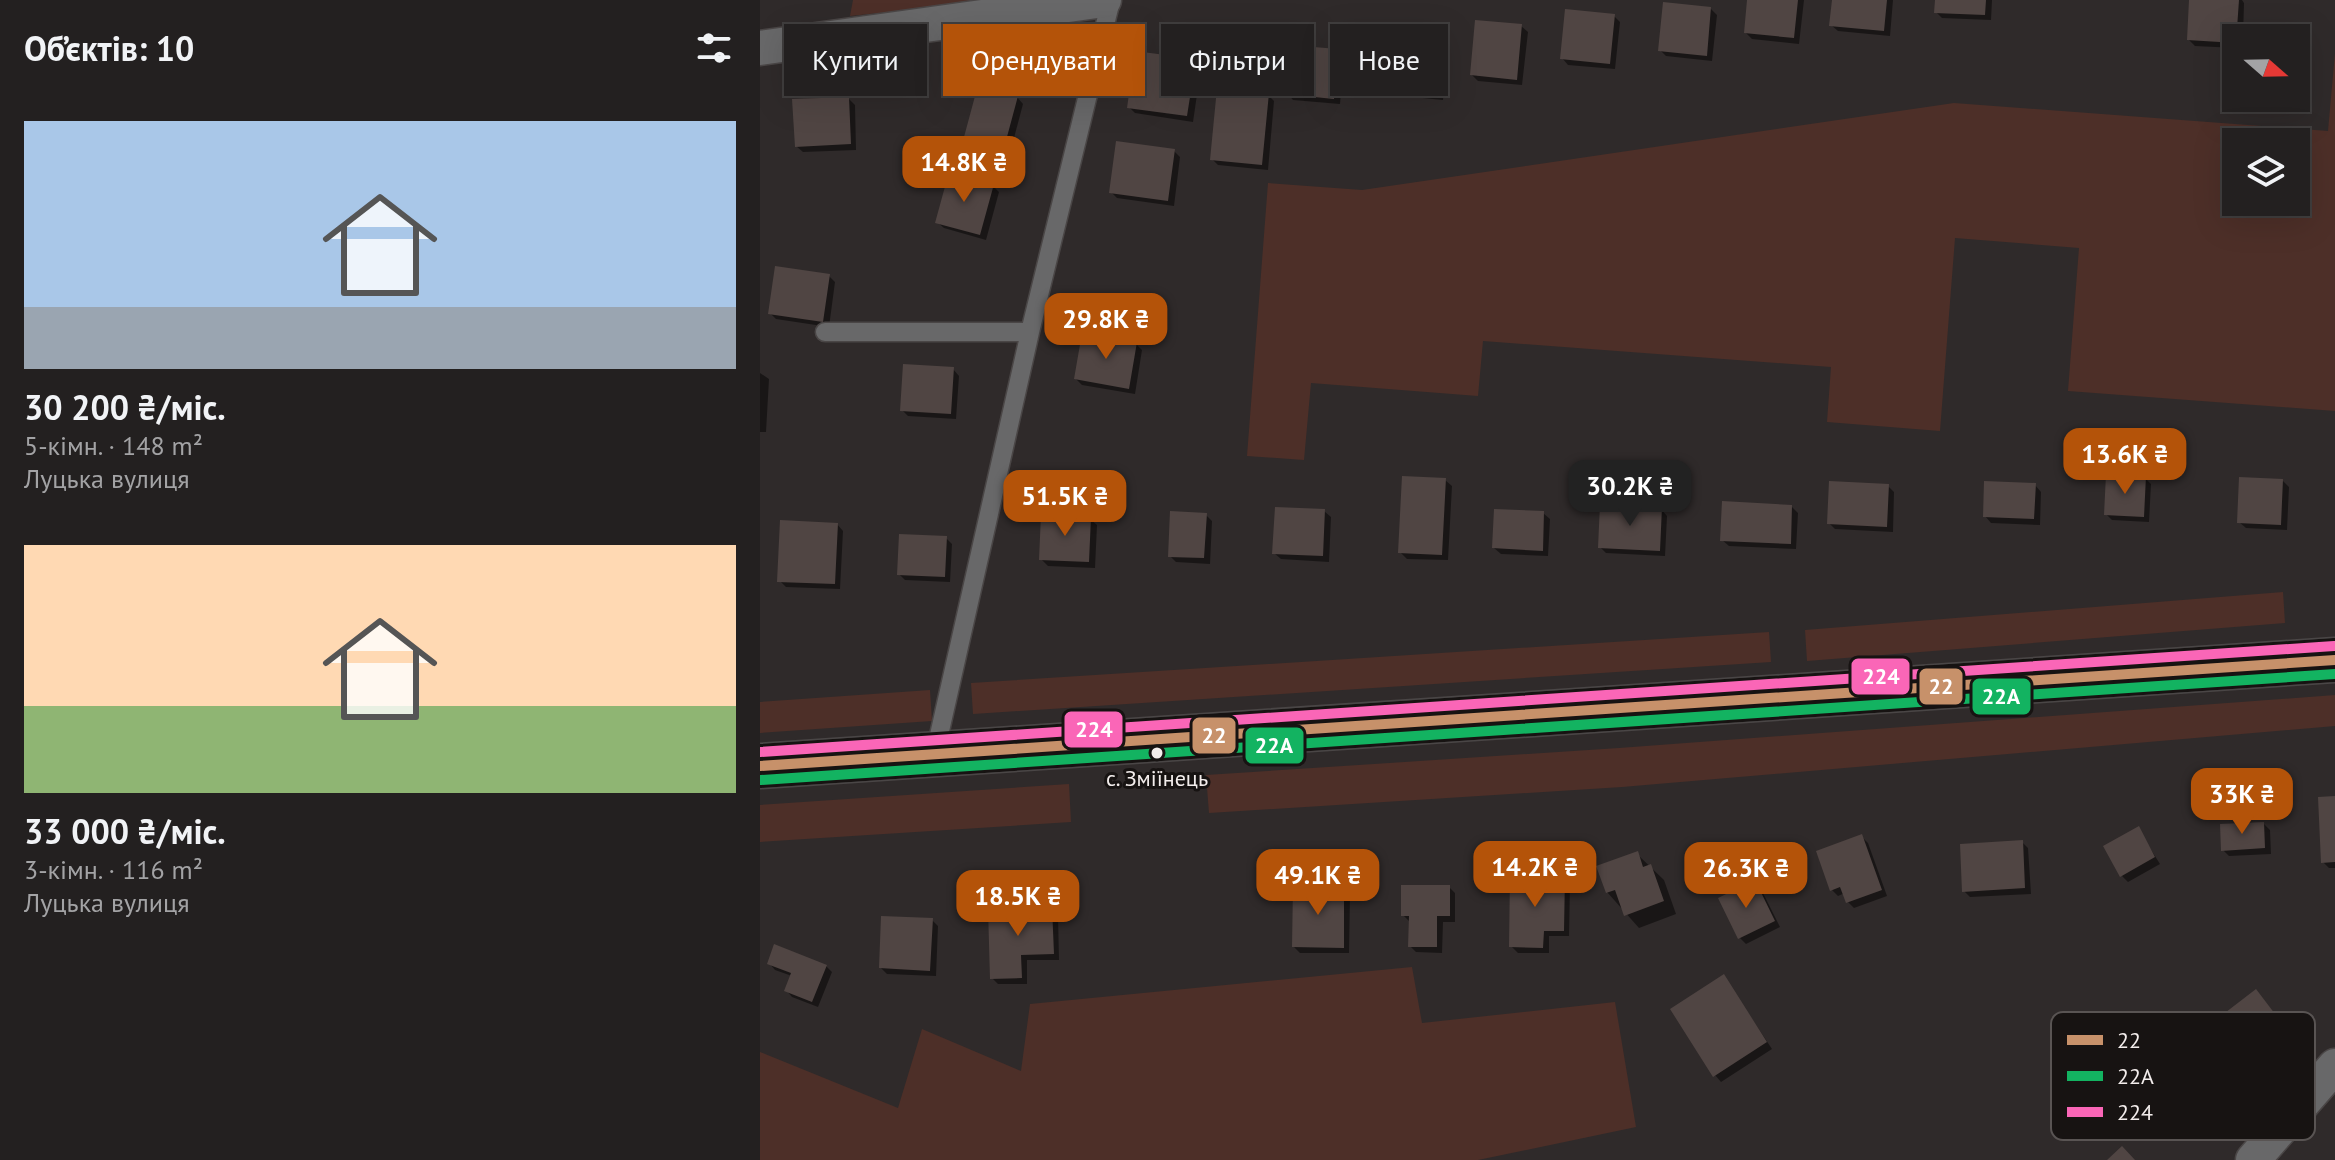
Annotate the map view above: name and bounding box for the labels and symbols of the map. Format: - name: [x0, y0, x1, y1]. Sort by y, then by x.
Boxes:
- north arrow: [2222, 24, 2310, 112]
- pin: 14.8K ₴: [890, 136, 1038, 204]
- pin: 29.8K ₴: [1032, 293, 1180, 361]
- pin: 13.6K ₴: [2051, 428, 2199, 496]
- pin: 30.2K ₴: [1556, 460, 1704, 528]
- pin: 51.5K ₴: [991, 470, 1139, 538]
- line badge: 224: [1850, 657, 1911, 696]
- text: 224: [1862, 662, 1900, 690]
- line badge: 22: [1918, 667, 1964, 706]
- text: 22: [1929, 672, 1953, 700]
- line badge: 22А: [1971, 677, 2032, 716]
- text: 22А: [1982, 682, 2021, 710]
- line badge: 224: [1063, 710, 1124, 749]
- text: 224: [1075, 715, 1113, 743]
- line badge: 22: [1191, 716, 1237, 755]
- text: 22: [1202, 721, 1226, 749]
- line badge: 22А: [1244, 726, 1305, 765]
- text: 22А: [1255, 731, 1294, 759]
- marker: с. Зміїнець: [1149, 745, 1165, 761]
- place label: с. Зміїнець: [1106, 764, 1208, 792]
- pin: 33K ₴: [2186, 768, 2298, 836]
- pin: 14.2K ₴: [1461, 841, 1609, 909]
- pin: 26.3K ₴: [1672, 842, 1820, 910]
- pin: 49.1K ₴: [1244, 849, 1392, 917]
- pin: 18.5K ₴: [944, 870, 1092, 938]
- legend: [2051, 1012, 2315, 1140]
- text: 22: [2117, 1026, 2141, 1054]
- text: 22А: [2117, 1062, 2154, 1090]
- text: 224: [2117, 1098, 2153, 1126]

